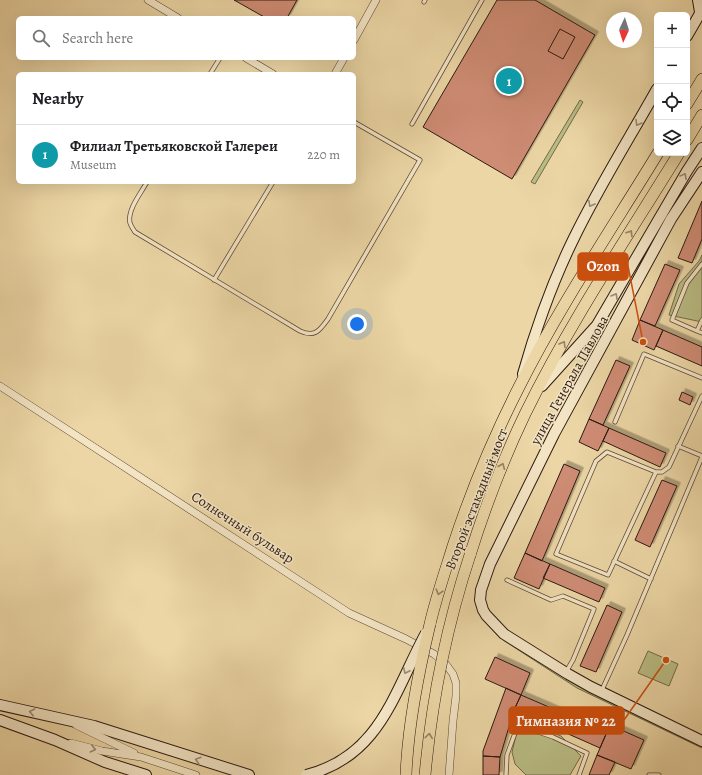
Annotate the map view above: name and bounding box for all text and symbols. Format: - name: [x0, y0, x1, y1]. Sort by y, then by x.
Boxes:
- north arrow: [606, 12, 642, 48]
- map controls: [654, 12, 690, 156]
- button: +: [654, 12, 690, 48]
- search box: [16, 16, 356, 60]
- icon: search: [30, 27, 52, 49]
- text: Search here: [62, 28, 133, 48]
- button: −: [654, 48, 690, 84]
- pin: 1: [496, 66, 522, 96]
- button: locate: [654, 84, 690, 120]
- text: Nearby: [32, 87, 83, 110]
- one-way arrow: [635, 118, 642, 126]
- button: layers: [654, 120, 690, 156]
- text: Филиал Третьяковской Галереи: [70, 136, 278, 156]
- text: 1: [43, 146, 47, 163]
- text: 220 m: [307, 146, 340, 163]
- text: Museum: [70, 156, 117, 173]
- one-way arrow: [679, 173, 686, 180]
- one-way arrow: [589, 200, 596, 207]
- one-way arrow: [625, 230, 632, 237]
- callout: Ozon: [578, 253, 628, 280]
- text: Ozon: [586, 256, 620, 276]
- one-way arrow: [610, 293, 617, 300]
- street label: улица Генерала Павлова: [525, 312, 613, 449]
- your location: [347, 314, 367, 334]
- one-way arrow: [558, 341, 565, 348]
- street label: Второй эстакадный мост: [441, 426, 512, 572]
- one-way arrow: [498, 462, 506, 469]
- street label: Солнечный бульвар: [188, 487, 298, 568]
- one-way arrow: [435, 588, 444, 595]
- one-way arrow: [403, 667, 411, 675]
- callout: Гимназия № 22: [509, 707, 624, 734]
- one-way arrow: [29, 709, 35, 717]
- text: Гимназия № 22: [516, 711, 617, 731]
- one-way arrow: [424, 733, 433, 739]
- one-way arrow: [90, 744, 97, 752]
- one-way arrow: [195, 756, 202, 764]

